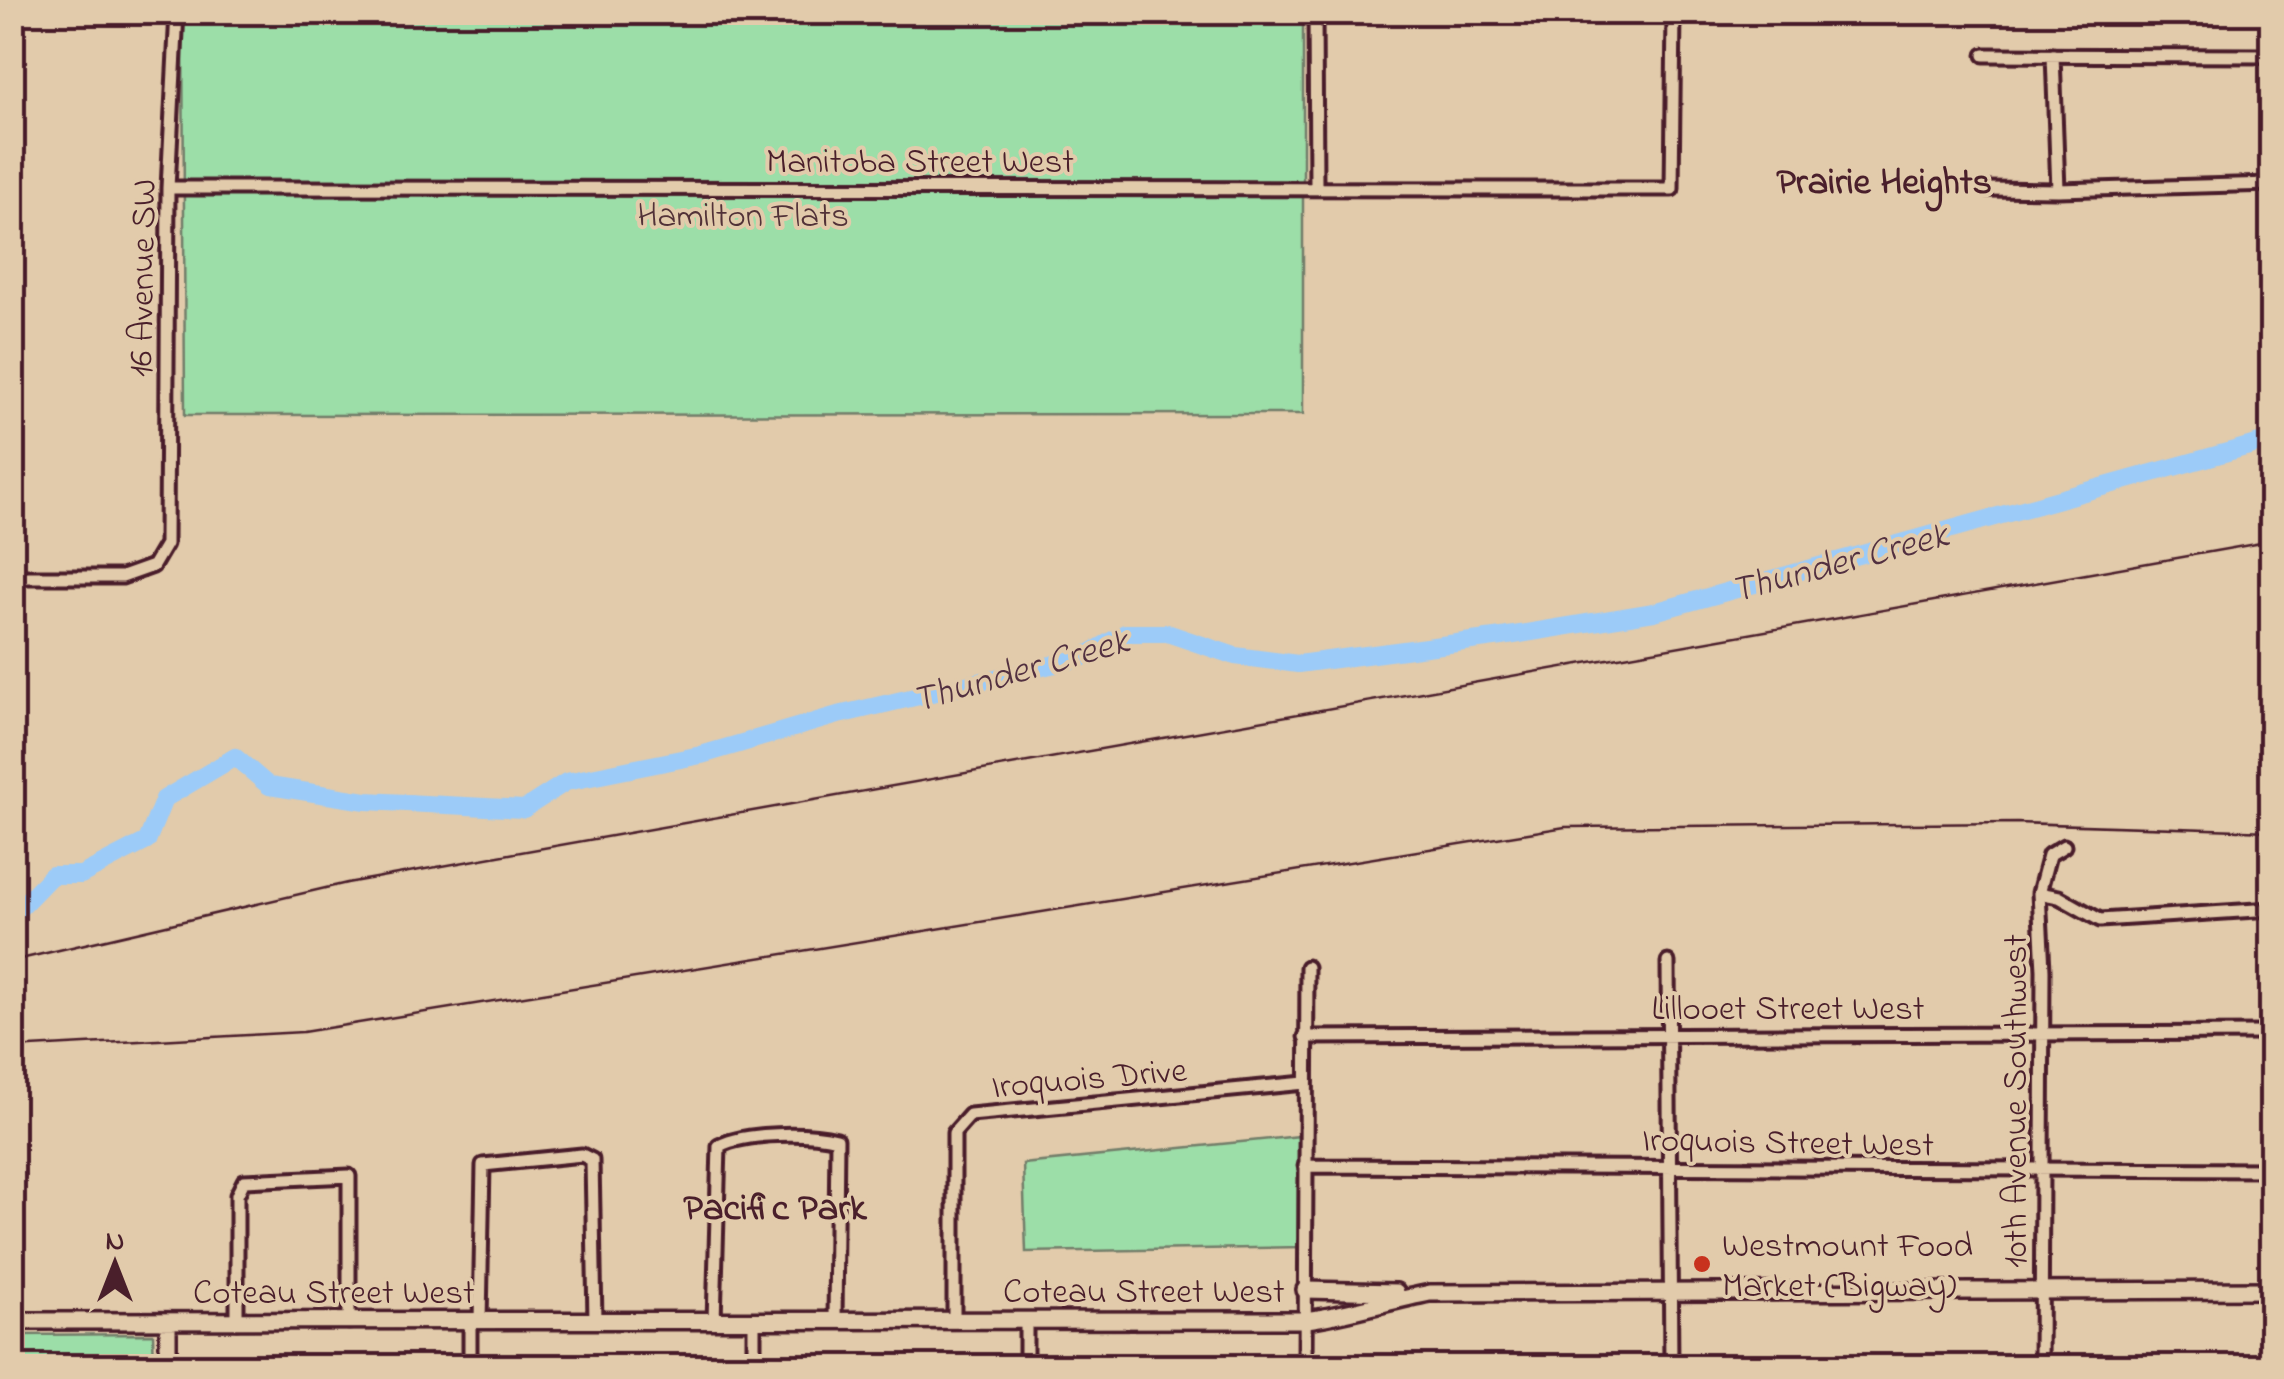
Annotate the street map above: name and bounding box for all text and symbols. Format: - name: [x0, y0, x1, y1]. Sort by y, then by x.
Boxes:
- street label: Manitoba Street West: [766, 138, 1074, 189]
- district label: Prairie Heights: [1776, 156, 1992, 212]
- street label: 16 Avenue SW: [117, 178, 172, 378]
- park label: Hamilton Flats: [637, 192, 849, 243]
- water label: Thunder Creek: [1725, 509, 1956, 621]
- water label: Thunder Creek: [906, 615, 1137, 731]
- street label: 10th Avenue Southwest: [1992, 934, 2043, 1268]
- street label: Lillooet Street West: [1652, 985, 1925, 1036]
- street label: Iroquois Drive: [990, 1047, 1189, 1114]
- street label: Iroquois Street West: [1641, 1116, 1935, 1173]
- district label: Pacific Park: [683, 1182, 868, 1238]
- north arrow: [65, 1214, 165, 1314]
- text: N: [106, 1222, 124, 1263]
- place label: Westmount Food Market (Bigway): [1722, 1222, 1973, 1313]
- marker: Westmount Food Market (Bigway): [1691, 1253, 1713, 1275]
- street label: Coteau Street West: [1003, 1268, 1285, 1319]
- street label: Coteau Street West: [193, 1269, 475, 1320]

